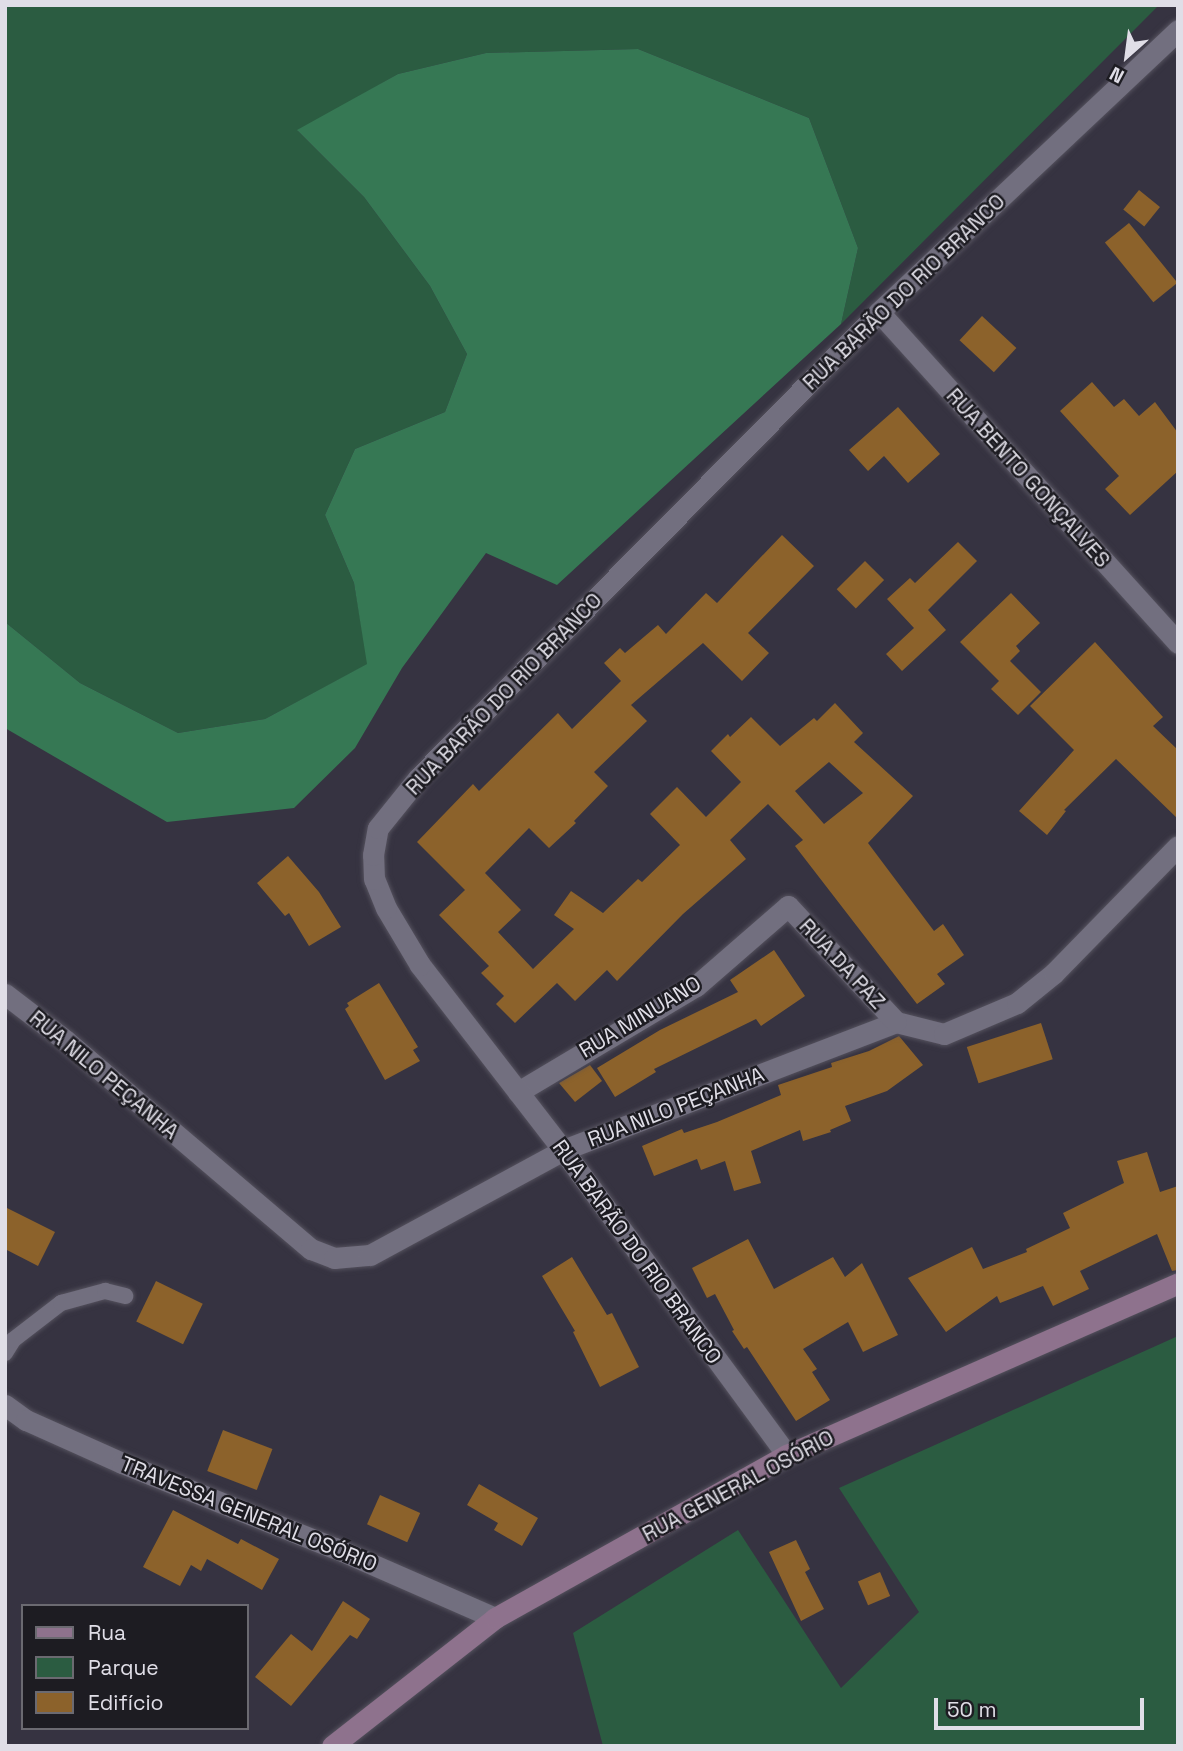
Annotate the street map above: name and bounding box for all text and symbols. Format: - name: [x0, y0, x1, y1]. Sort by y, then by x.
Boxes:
- north arrow: [1092, 21, 1162, 91]
- text: N: [1105, 61, 1128, 89]
- street label: RUA BARÃO DO RIO BRANCO: [798, 189, 1010, 395]
- street label: RUA BENTO GONÇALVES: [941, 383, 1115, 573]
- street label: RUA BARÃO DO RIO BRANCO: [401, 588, 607, 800]
- street label: RUA DA PAZ: [794, 913, 890, 1015]
- street label: RUA MINUANO: [574, 971, 706, 1063]
- street label: RUA NILO PEÇANHA: [24, 1005, 184, 1145]
- street label: RUA NILO PEÇANHA: [584, 1062, 768, 1152]
- street label: RUA BARÃO DO RIO BRANCO: [547, 1135, 727, 1369]
- street label: RUA GENERAL OSÓRIO: [638, 1425, 838, 1547]
- street label: TRAVESSA GENERAL OSÓRIO: [117, 1451, 381, 1577]
- legend: [21, 1604, 248, 1730]
- text: Rua: [88, 1619, 126, 1646]
- text: Parque: [88, 1654, 159, 1681]
- scale bar: [938, 1684, 1148, 1728]
- text: Edifício: [88, 1689, 164, 1716]
- text: 50 m: [947, 1696, 997, 1723]

